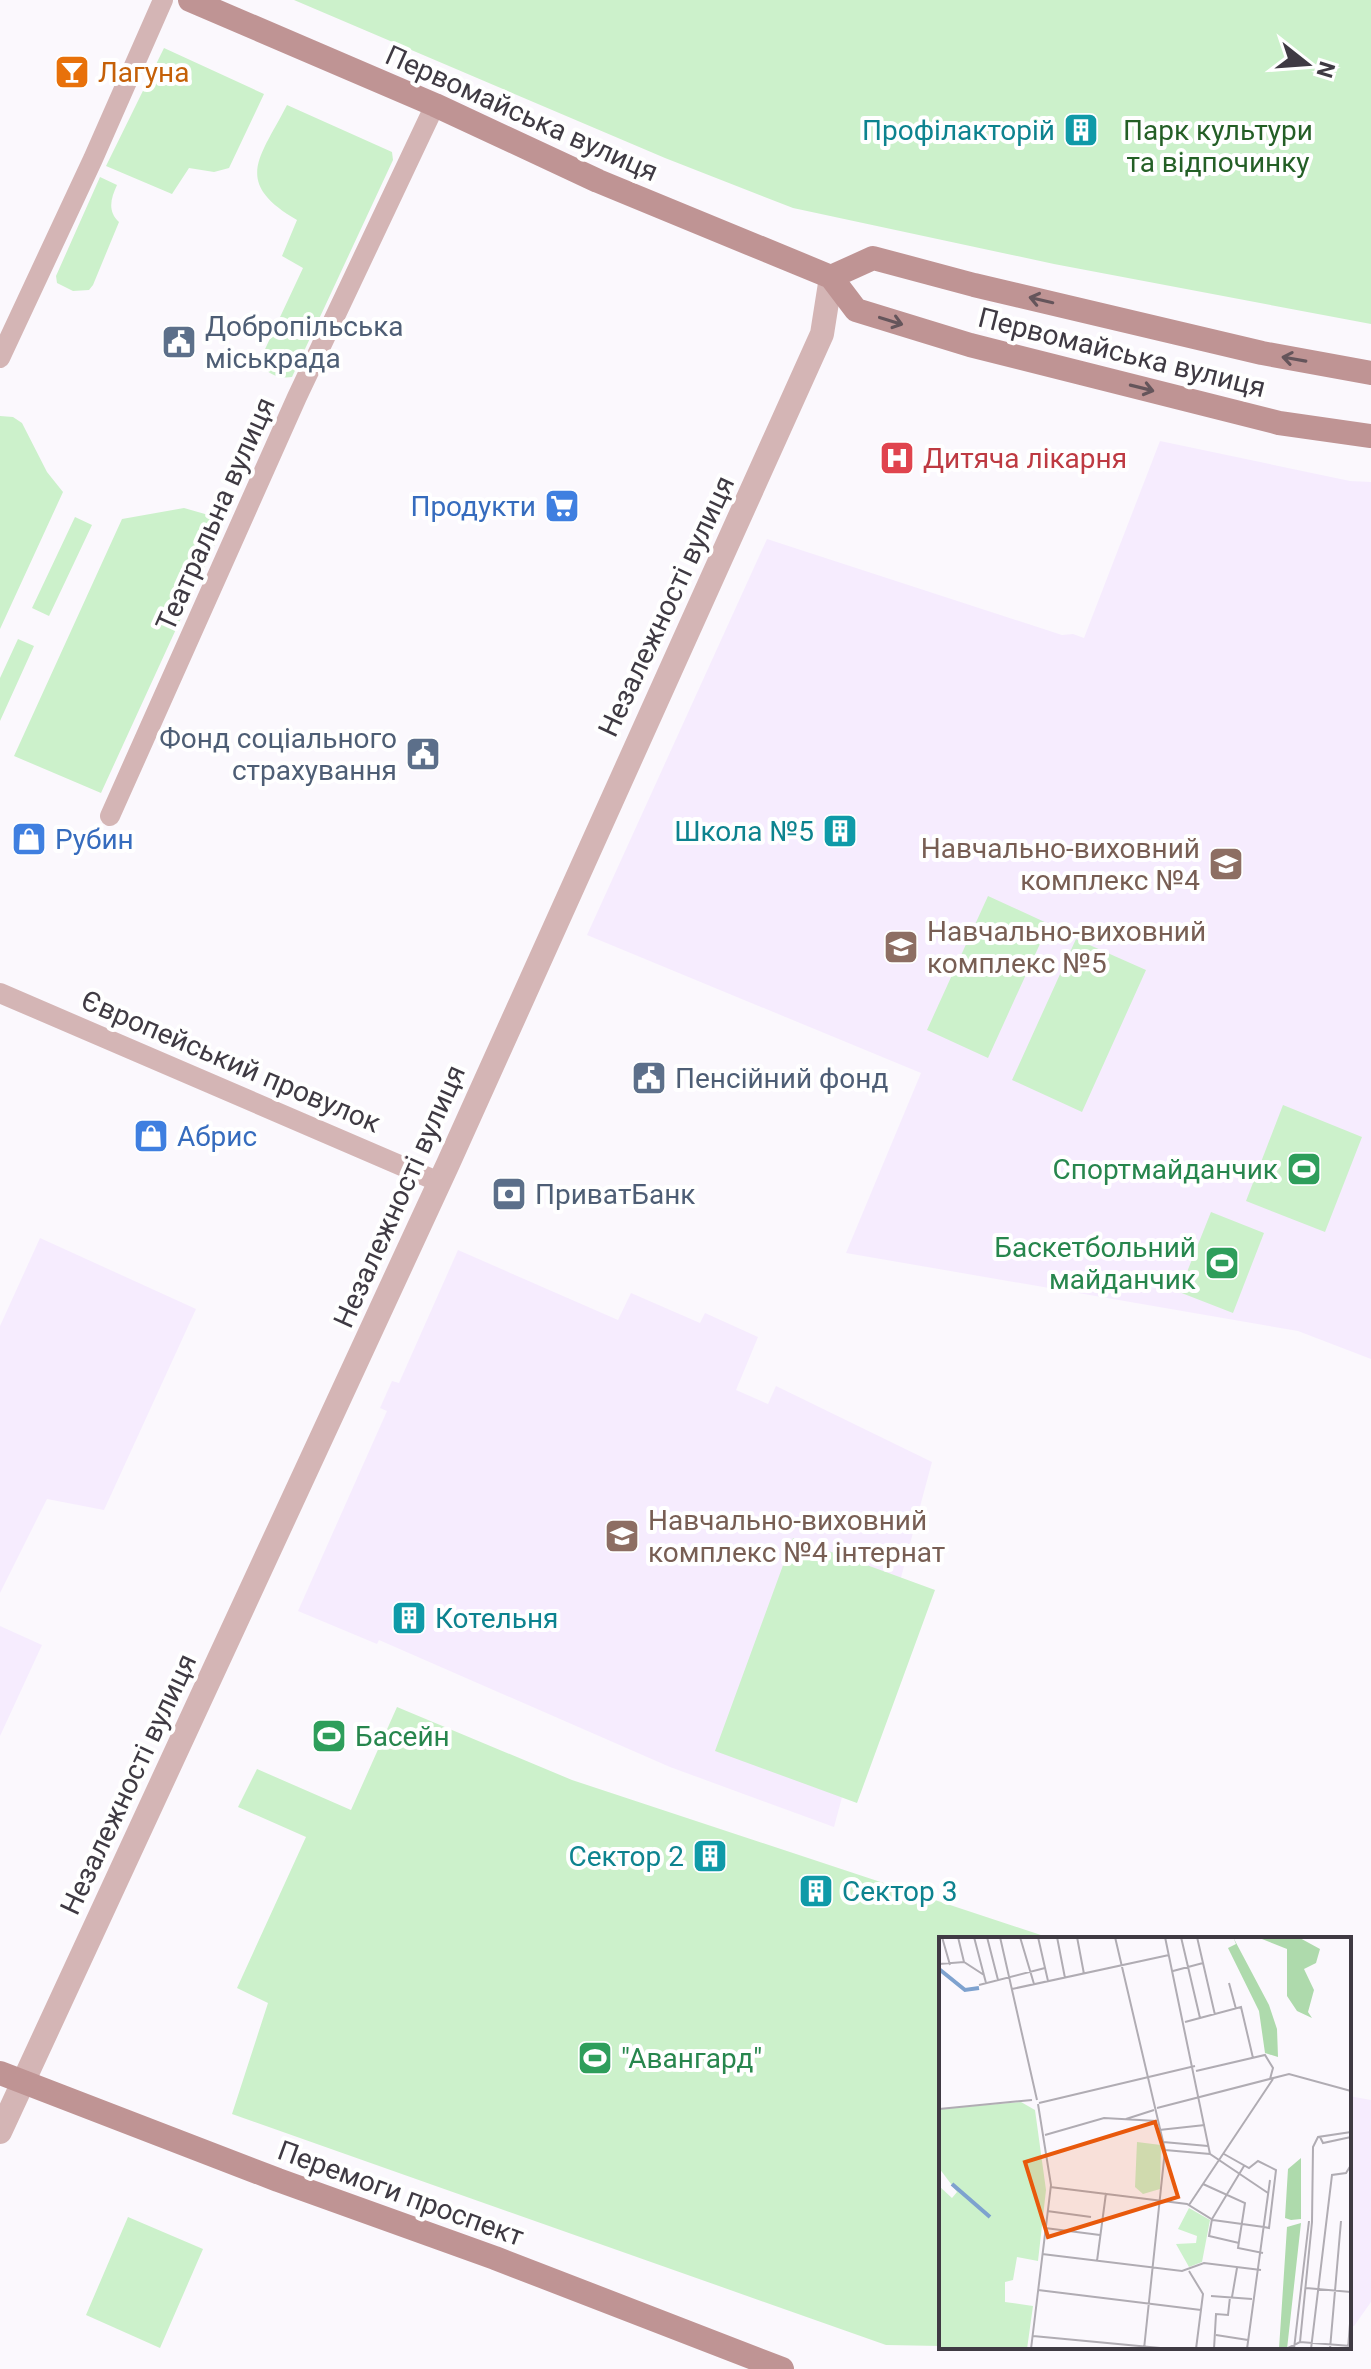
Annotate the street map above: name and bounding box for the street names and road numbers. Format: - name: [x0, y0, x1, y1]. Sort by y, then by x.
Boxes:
- street label: Первомайська вулиця: [380, 38, 663, 188]
- street label: Первомайська вулиця: [975, 301, 1269, 404]
- street label: Театральна вулиця: [149, 392, 282, 636]
- street label: Незалежності вулиця: [592, 471, 741, 742]
- street label: Європейський провулок: [76, 983, 385, 1139]
- street label: Незалежності вулиця: [327, 1060, 472, 1333]
- street label: Незалежності вулиця: [54, 1649, 203, 1920]
- street label: Перемоги проспект: [273, 2134, 528, 2253]

